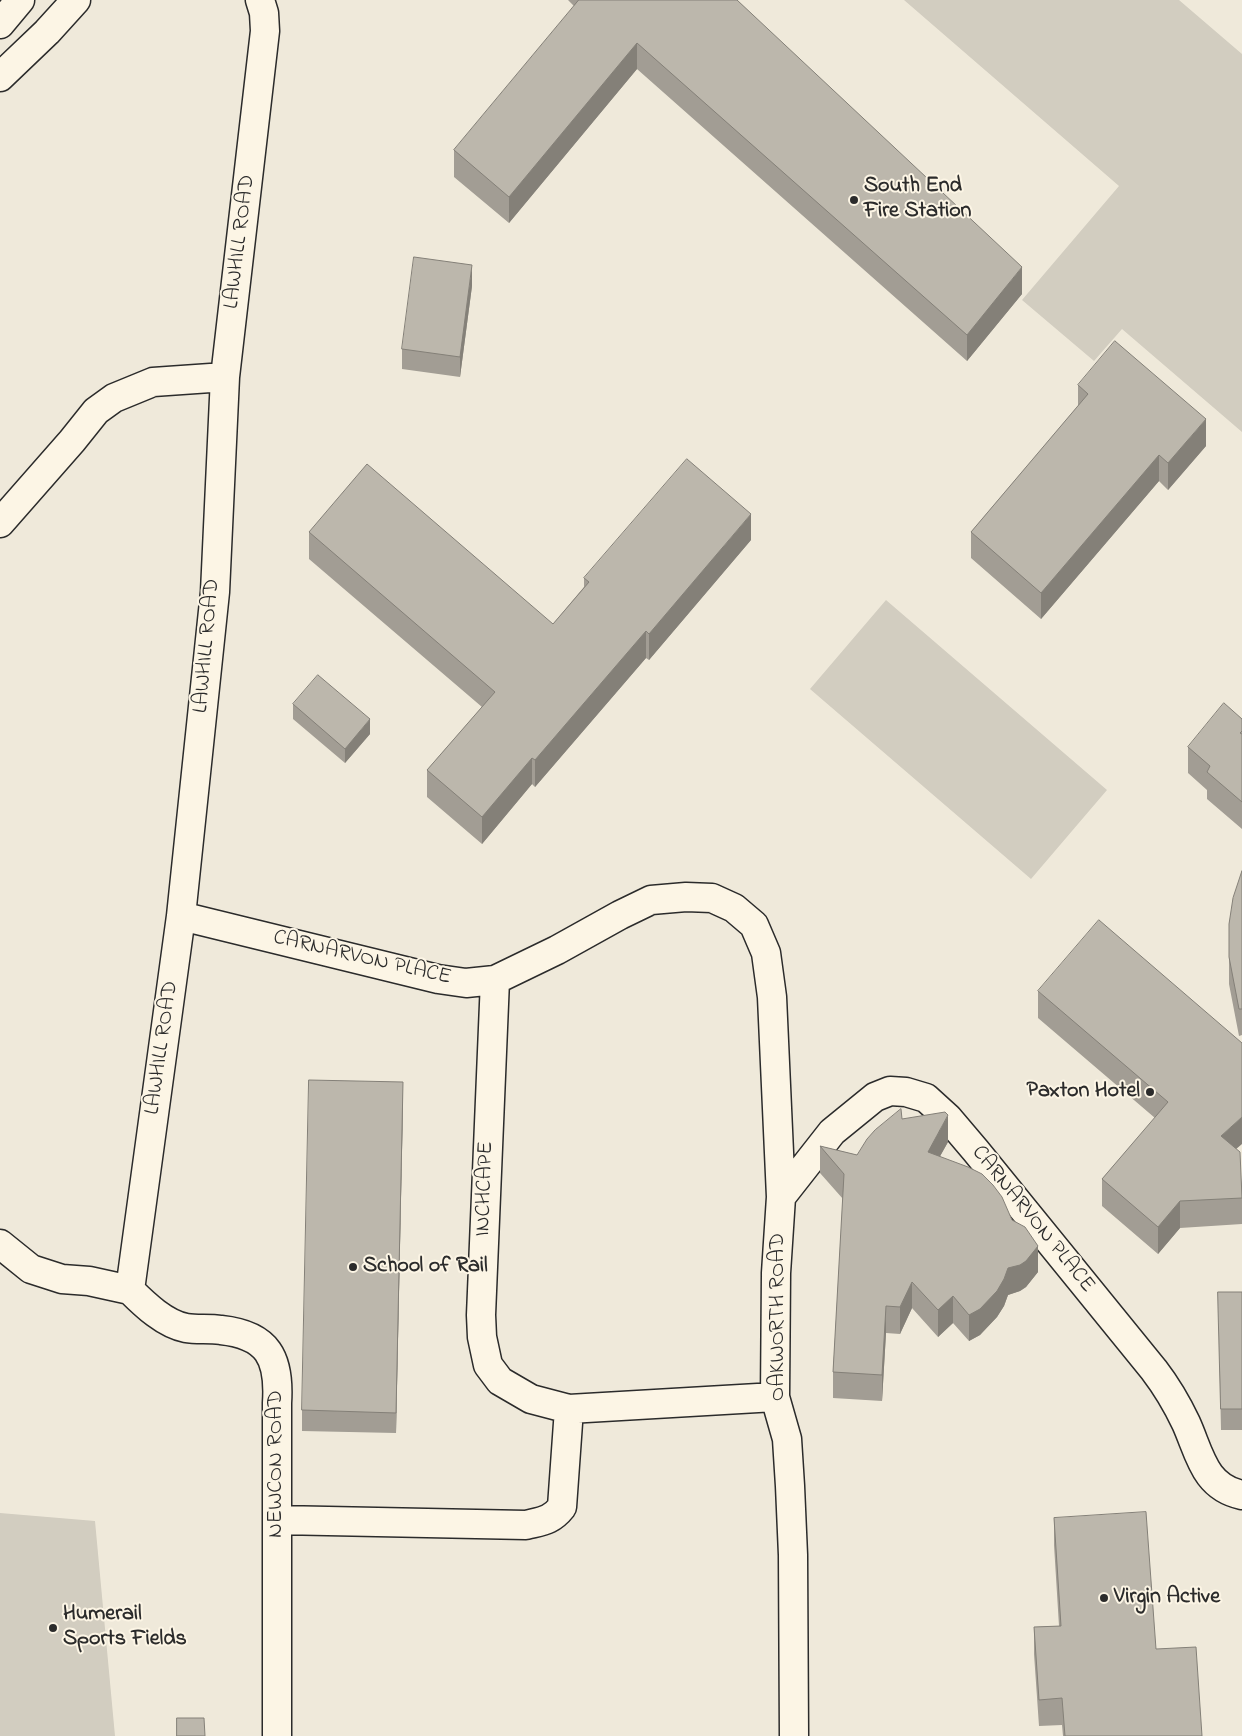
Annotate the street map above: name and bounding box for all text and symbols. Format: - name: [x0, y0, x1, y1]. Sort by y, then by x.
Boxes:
- street label: LAWHILL ROAD: [220, 173, 262, 311]
- place label: South End Fire Station: [864, 174, 971, 225]
- marker: South End Fire Station: [848, 194, 860, 206]
- street label: LAWHILL ROAD: [189, 578, 227, 714]
- street label: CARNARVON PLACE: [270, 926, 454, 992]
- street label: LAWHILL ROAD: [141, 979, 185, 1117]
- place label: Paxton Hotel: [1027, 1079, 1140, 1105]
- marker: Paxton Hotel: [1144, 1086, 1156, 1098]
- street label: INCHCAPE: [471, 1141, 501, 1237]
- street label: CARNARVON PLACE: [964, 1141, 1100, 1299]
- street label: OAKWORTH ROAD: [766, 1233, 792, 1401]
- place label: School of Rail: [363, 1254, 488, 1280]
- marker: School of Rail: [347, 1261, 359, 1273]
- street label: NEWCON ROAD: [264, 1390, 290, 1538]
- place label: Virgin Active: [1114, 1585, 1220, 1611]
- marker: Virgin Active: [1098, 1592, 1110, 1604]
- place label: Humerail Sports Fields: [63, 1602, 187, 1654]
- marker: Humerail Sports Fields: [47, 1622, 59, 1634]

